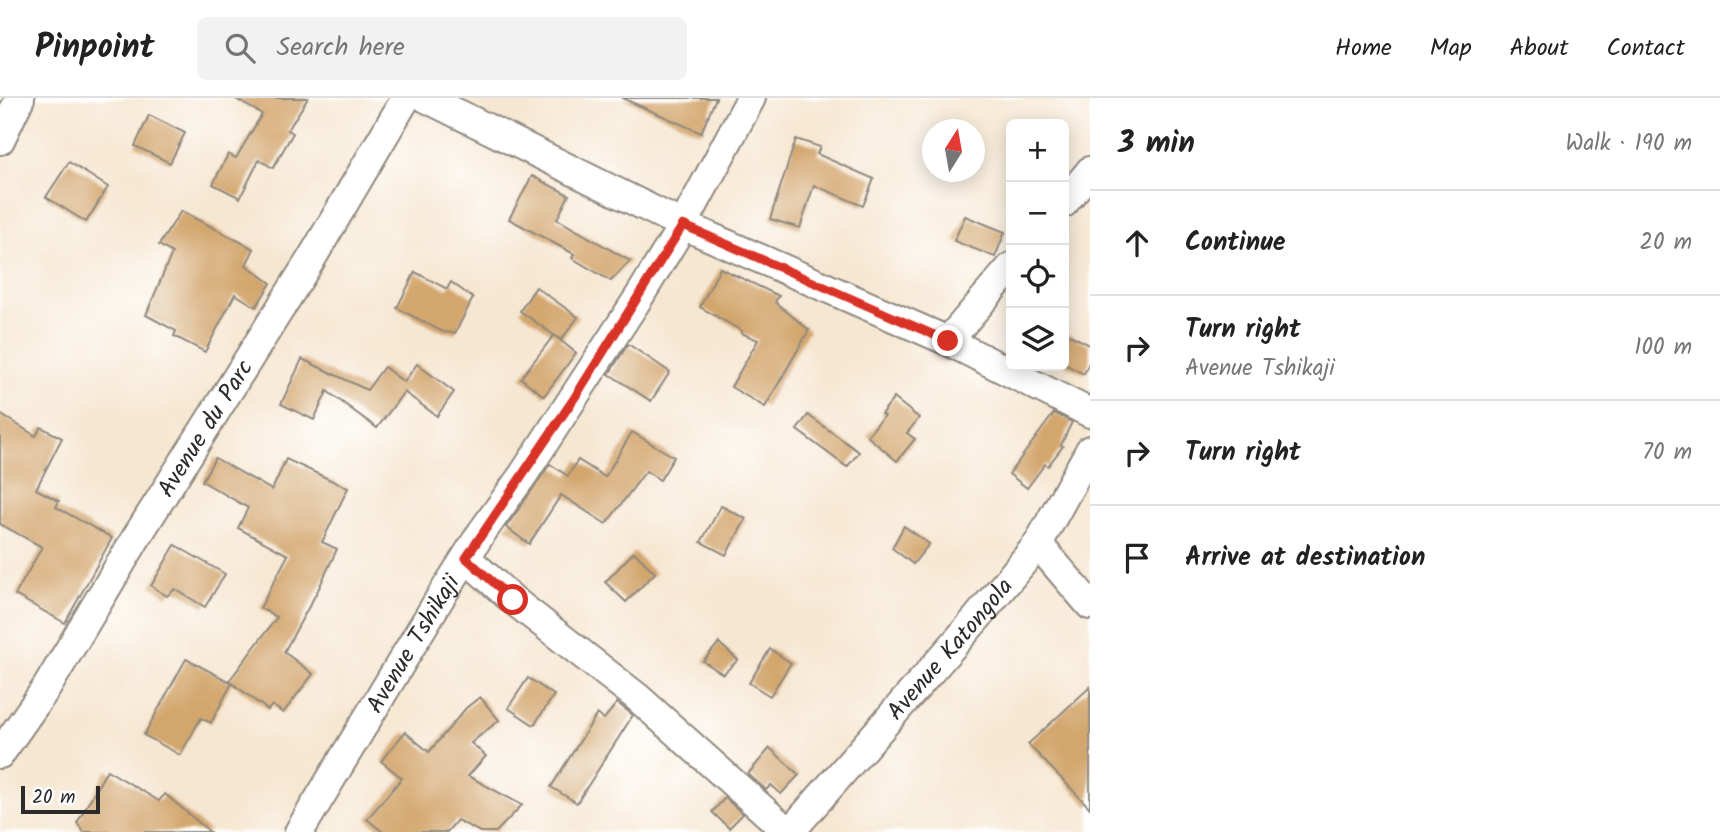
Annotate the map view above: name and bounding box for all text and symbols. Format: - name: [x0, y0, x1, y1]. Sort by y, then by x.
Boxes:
- search box: [197, 17, 687, 80]
- text: Pinpoint: [35, 22, 155, 75]
- text: Search here: [277, 27, 405, 69]
- icon: search: [221, 29, 259, 67]
- text: Home: [1335, 29, 1392, 68]
- text: Map: [1430, 29, 1472, 68]
- text: About: [1510, 29, 1568, 68]
- text: Contact: [1606, 29, 1685, 68]
- north arrow: [922, 119, 985, 182]
- map controls: [1006, 119, 1069, 371]
- button: +: [1006, 119, 1069, 182]
- text: 3 min: [1118, 120, 1195, 168]
- text: Walk · 190 m: [1565, 126, 1692, 162]
- button: −: [1006, 182, 1069, 245]
- text: Continue: [1185, 222, 1286, 264]
- icon: ahead: [1118, 224, 1156, 262]
- text: 20 m: [1640, 225, 1692, 261]
- button: locate: [1006, 245, 1069, 308]
- button: layers: [1006, 308, 1069, 371]
- text: Turn right: [1185, 309, 1301, 351]
- route end: [932, 325, 963, 356]
- icon: right: [1118, 329, 1156, 367]
- text: 100 m: [1634, 330, 1692, 366]
- text: Avenue Tshikaji: [1185, 351, 1335, 387]
- street label: Avenue du Parc: [148, 352, 264, 506]
- text: Turn right: [1185, 432, 1301, 474]
- icon: right: [1118, 434, 1156, 472]
- text: 70 m: [1642, 435, 1692, 471]
- text: Arrive at destination: [1185, 537, 1425, 579]
- icon: arrive: [1118, 539, 1156, 577]
- street label: Avenue Tshikaji: [357, 566, 472, 721]
- street label: Avenue Katongola: [878, 570, 1024, 730]
- route start: [497, 584, 528, 615]
- scale bar: [21, 783, 100, 815]
- text: 20 m: [32, 783, 75, 813]

